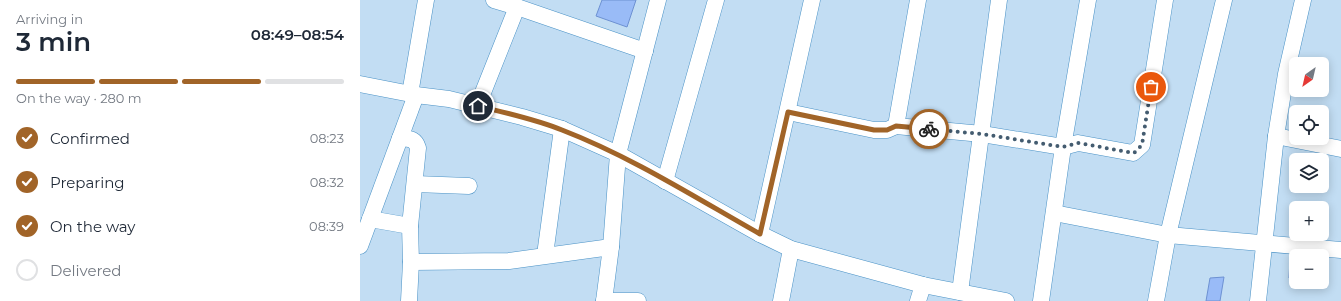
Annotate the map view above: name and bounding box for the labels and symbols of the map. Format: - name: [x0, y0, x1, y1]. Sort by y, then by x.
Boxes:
- north arrow: [1289, 57, 1329, 97]
- pin: [1134, 70, 1168, 104]
- pin: [461, 89, 495, 123]
- courier: [909, 109, 949, 149]

